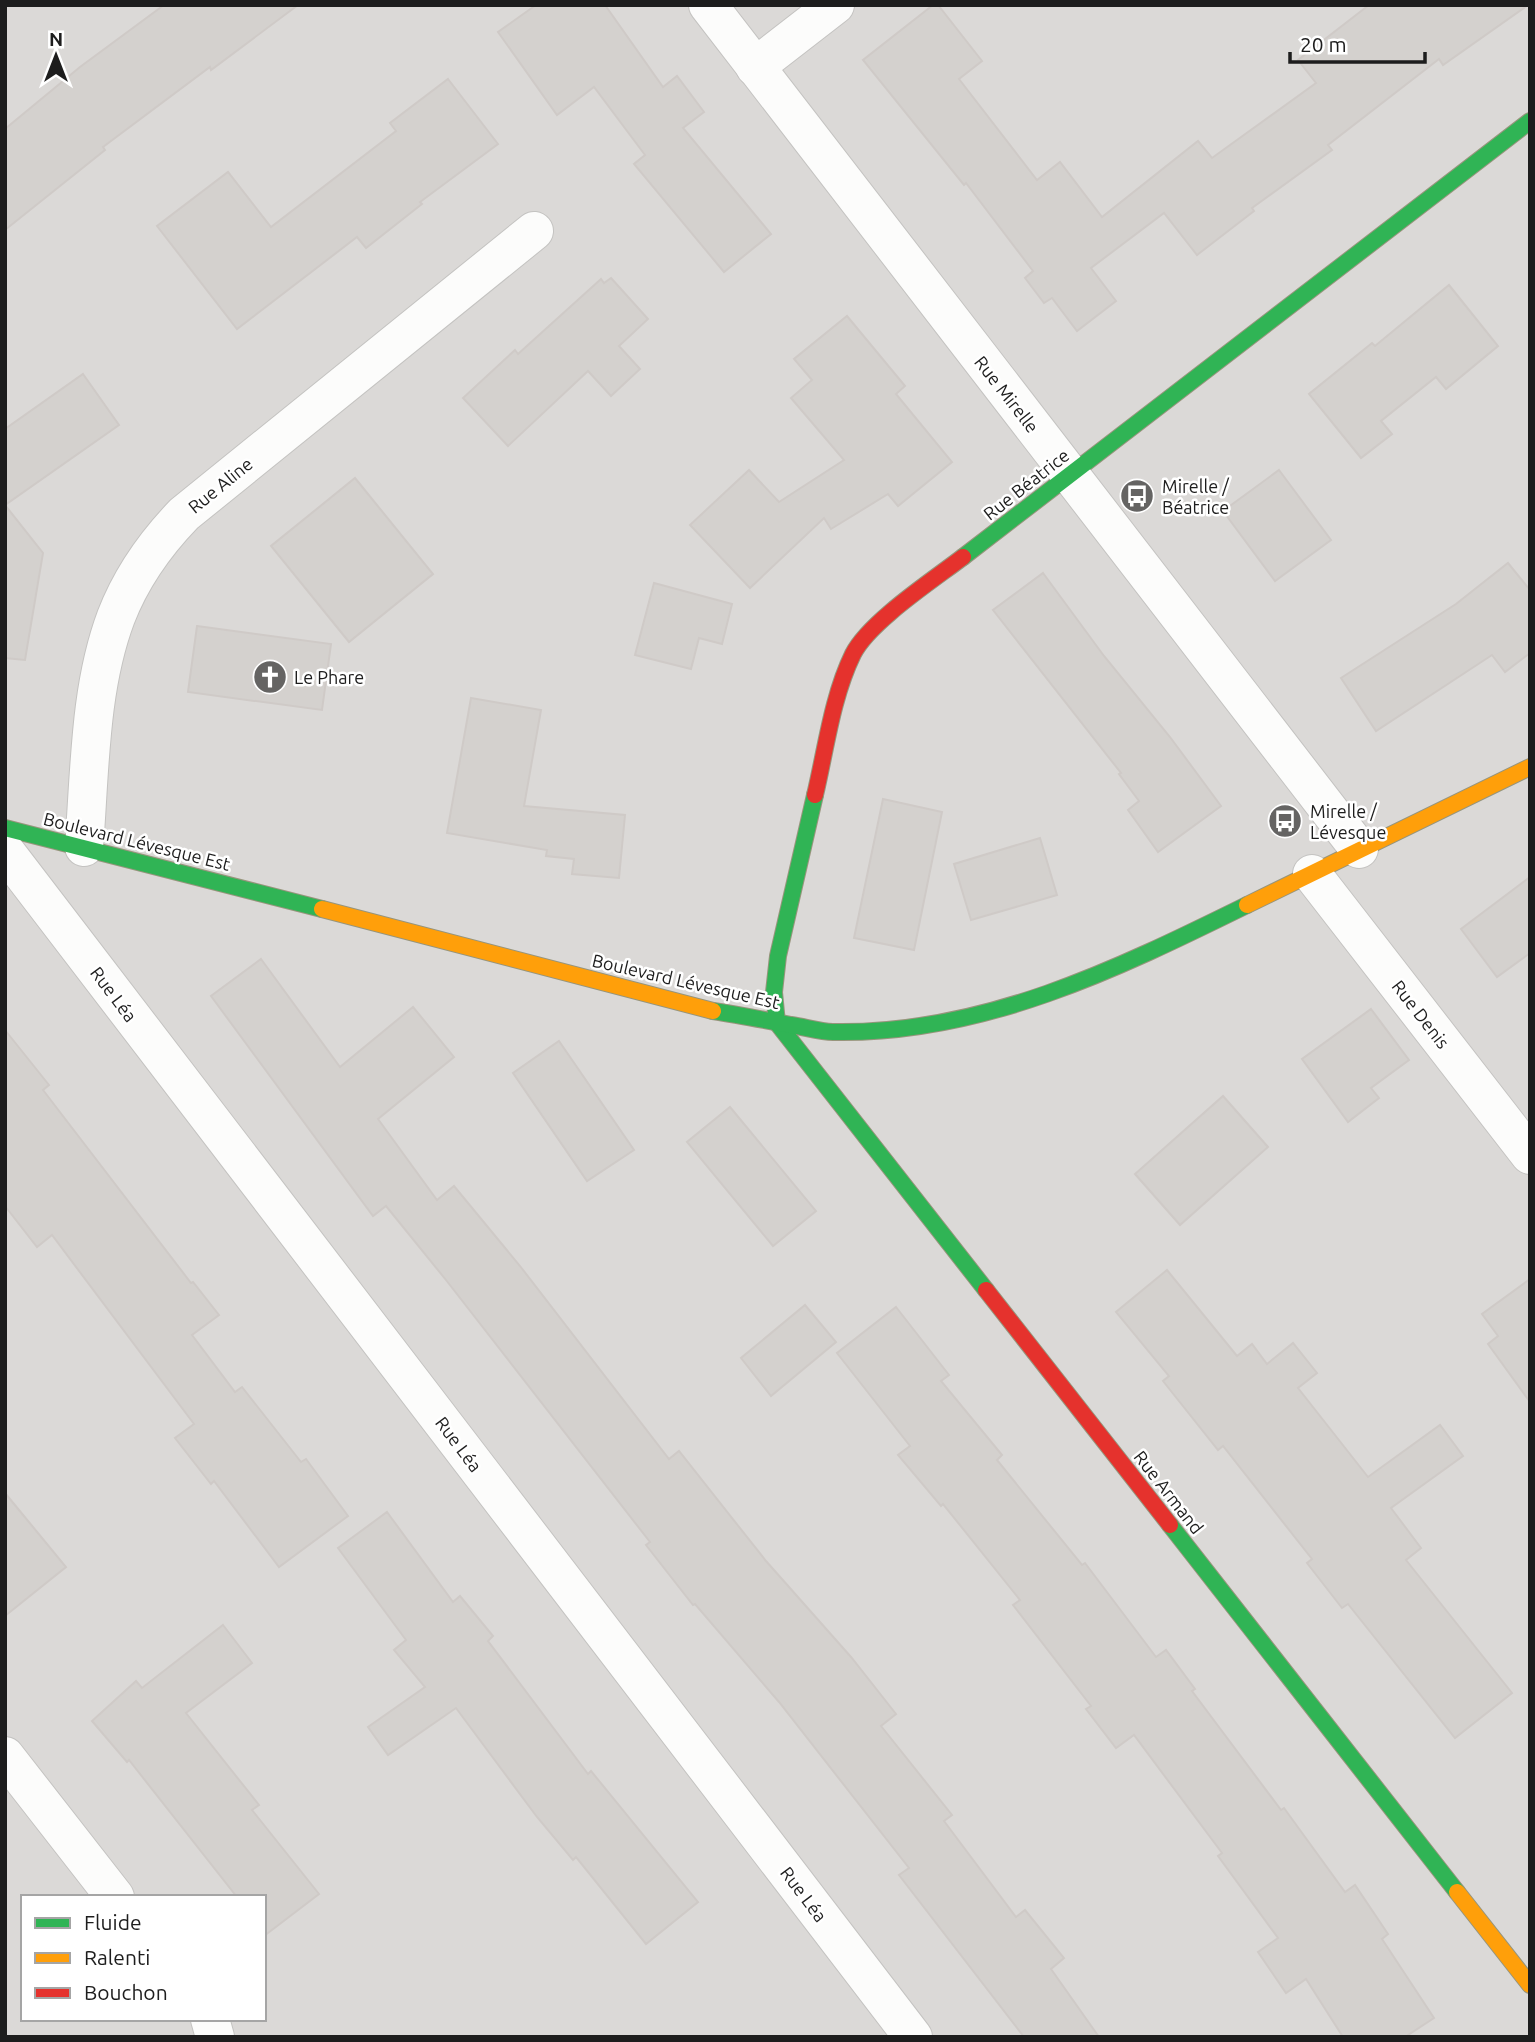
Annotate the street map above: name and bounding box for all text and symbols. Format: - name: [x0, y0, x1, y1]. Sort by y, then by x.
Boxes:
- north arrow: [21, 21, 91, 91]
- scale bar: [1290, 21, 1425, 65]
- text: N: [49, 28, 63, 50]
- text: 20 m: [1300, 32, 1347, 56]
- street label: Rue Mirelle: [971, 352, 1043, 436]
- street label: Rue Béatrice: [979, 445, 1073, 523]
- street label: Rue Aline: [184, 453, 256, 517]
- place label: Mirelle / Béatrice: [1162, 476, 1230, 517]
- bus stop icon: Mirelle / Béatrice: [1118, 477, 1156, 515]
- church icon: Le Phare: [251, 658, 289, 696]
- place label: Le Phare: [294, 667, 364, 687]
- place label: Mirelle / Lévesque: [1310, 801, 1386, 842]
- bus stop icon: Mirelle / Lévesque: [1266, 802, 1304, 840]
- street label: Boulevard Lévesque Est: [42, 808, 232, 874]
- street label: Boulevard Lévesque Est: [590, 950, 782, 1012]
- street label: Rue Léa: [87, 962, 141, 1026]
- street label: Rue Denis: [1388, 976, 1454, 1052]
- street label: Rue Léa: [432, 1412, 486, 1476]
- street label: Rue Armand: [1130, 1447, 1208, 1537]
- street label: Rue Léa: [777, 1862, 831, 1926]
- legend: [21, 1895, 266, 2021]
- text: Fluide: [84, 1910, 142, 1934]
- text: Ralenti: [84, 1945, 150, 1969]
- text: Bouchon: [84, 1980, 168, 2004]

